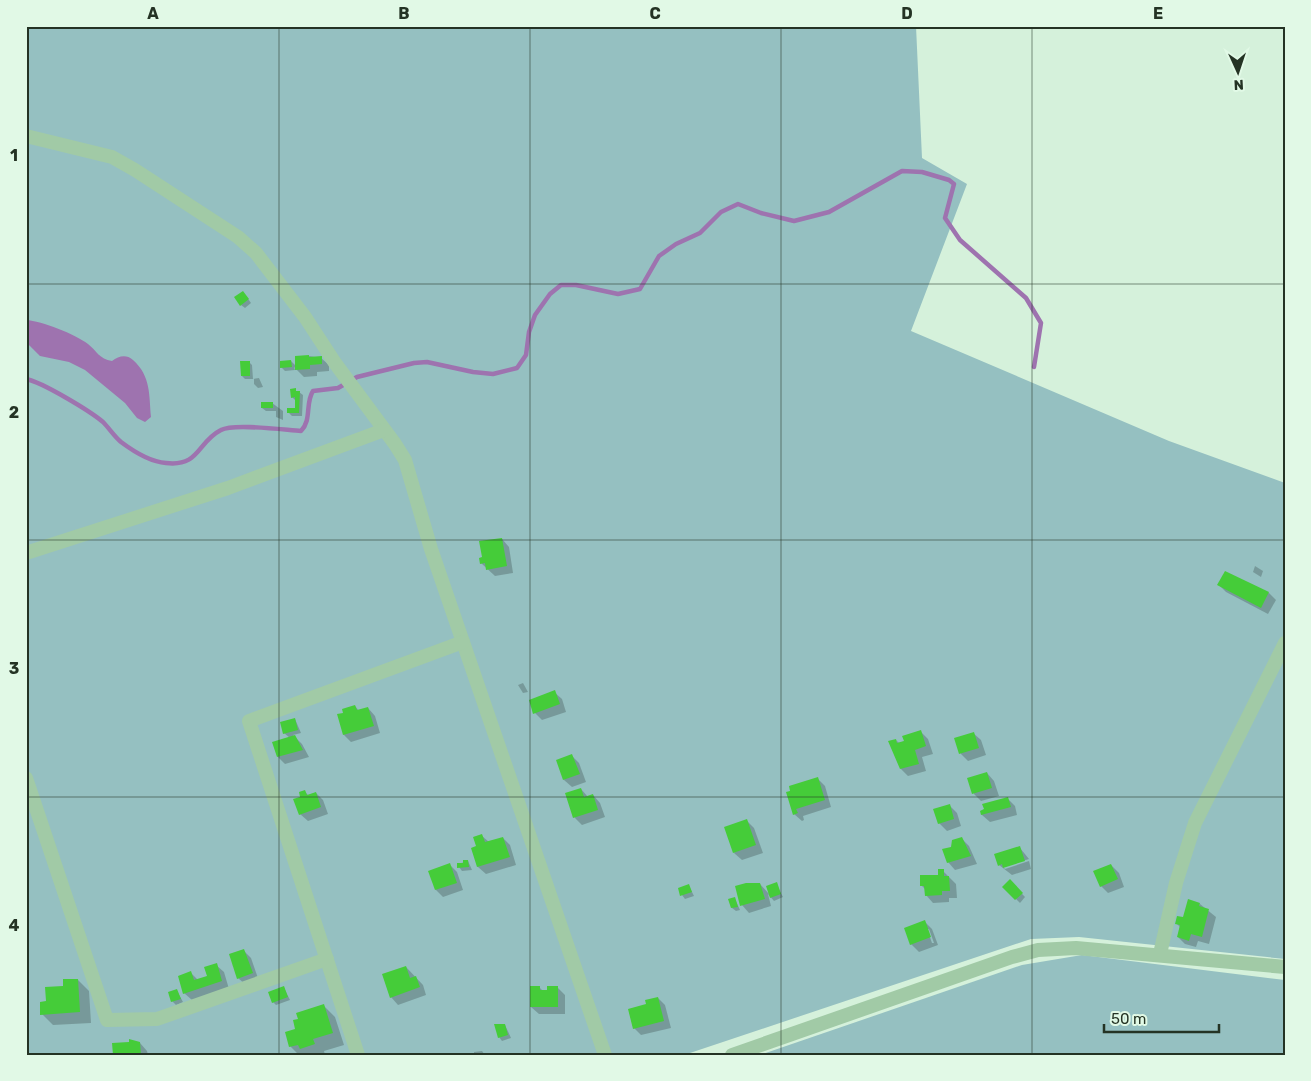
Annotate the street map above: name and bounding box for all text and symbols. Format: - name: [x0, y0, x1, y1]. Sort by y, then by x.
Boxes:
- text: A: [147, 4, 159, 23]
- text: B: [398, 4, 410, 23]
- text: C: [649, 4, 661, 23]
- text: D: [901, 4, 913, 23]
- text: E: [1153, 4, 1163, 23]
- north arrow: [1214, 48, 1264, 98]
- text: N: [1233, 76, 1244, 93]
- text: 1: [10, 146, 18, 165]
- text: 2: [9, 403, 19, 422]
- text: 3: [9, 659, 19, 678]
- text: 4: [9, 916, 20, 935]
- scale bar: [1104, 1001, 1218, 1033]
- text: 50 m: [1111, 1010, 1146, 1028]

